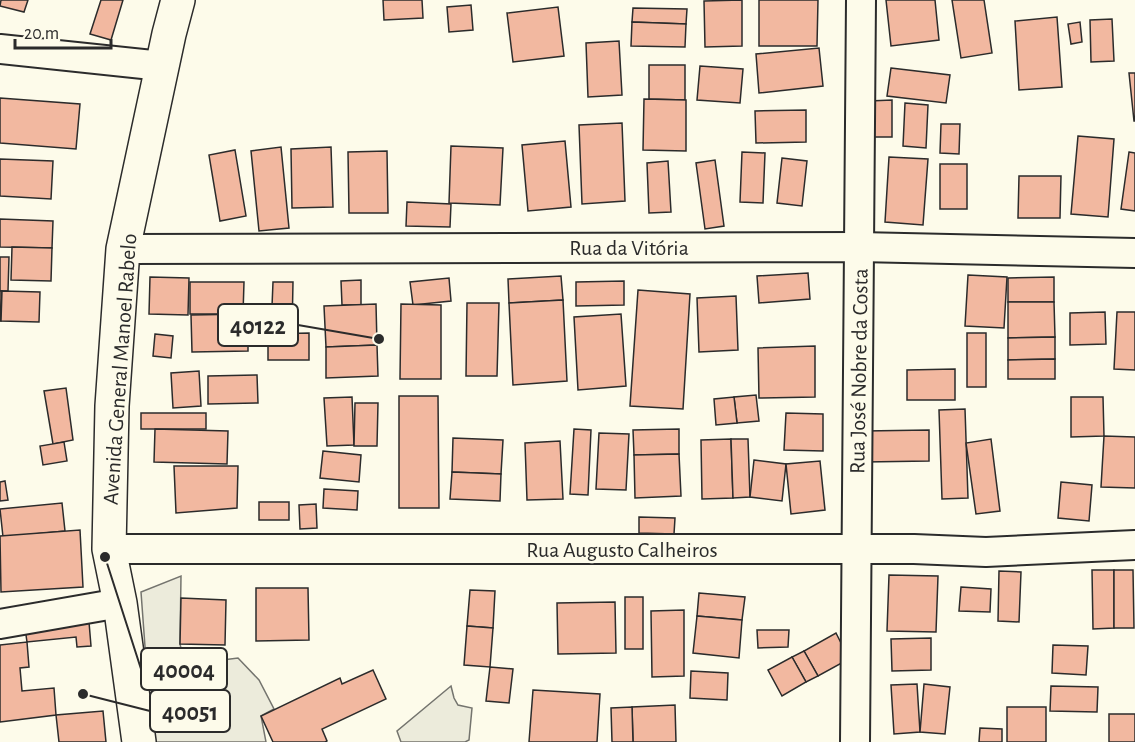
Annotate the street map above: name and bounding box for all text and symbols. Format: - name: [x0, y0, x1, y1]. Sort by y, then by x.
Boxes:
- scale bar: [15, 12, 111, 50]
- text: 20 m: [24, 25, 59, 43]
- street label: Avenida General Manoel Rabelo: [100, 233, 140, 505]
- street label: Rua da Vitória: [569, 237, 689, 259]
- street label: Rua José Nobre da Costa: [846, 268, 872, 474]
- callout: 40122: [218, 304, 298, 346]
- text: 40122: [230, 315, 286, 339]
- street label: Rua Augusto Calheiros: [526, 539, 718, 561]
- callout: 40004: [141, 648, 227, 690]
- text: 40004: [153, 659, 215, 683]
- callout: 40051: [150, 690, 230, 732]
- text: 40051: [162, 701, 218, 725]

